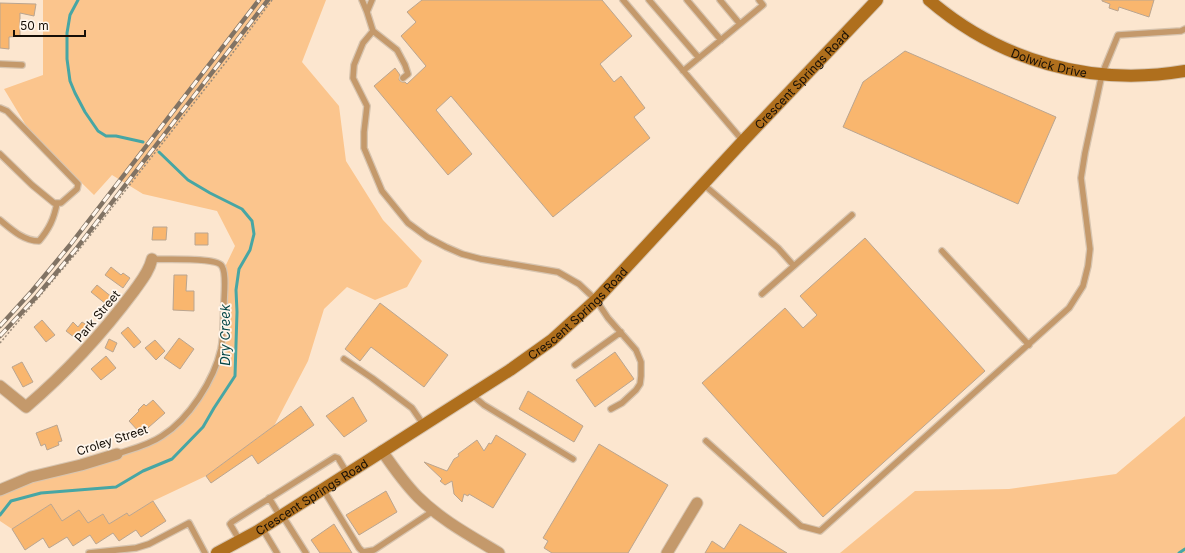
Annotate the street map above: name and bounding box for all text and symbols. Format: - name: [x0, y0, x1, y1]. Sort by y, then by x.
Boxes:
- scale bar: [14, 12, 85, 38]
- text: 50 m: [20, 18, 49, 33]
- street label: Crescent Springs Road: [751, 27, 852, 132]
- street label: Dolwick Drive: [1009, 45, 1088, 80]
- street label: Crescent Springs Road: [524, 264, 630, 363]
- street label: Park Street: [71, 287, 123, 345]
- water label: Dry Creek: [217, 303, 233, 366]
- street label: Croley Street: [75, 421, 150, 459]
- street label: Crescent Springs Road: [252, 455, 370, 538]

